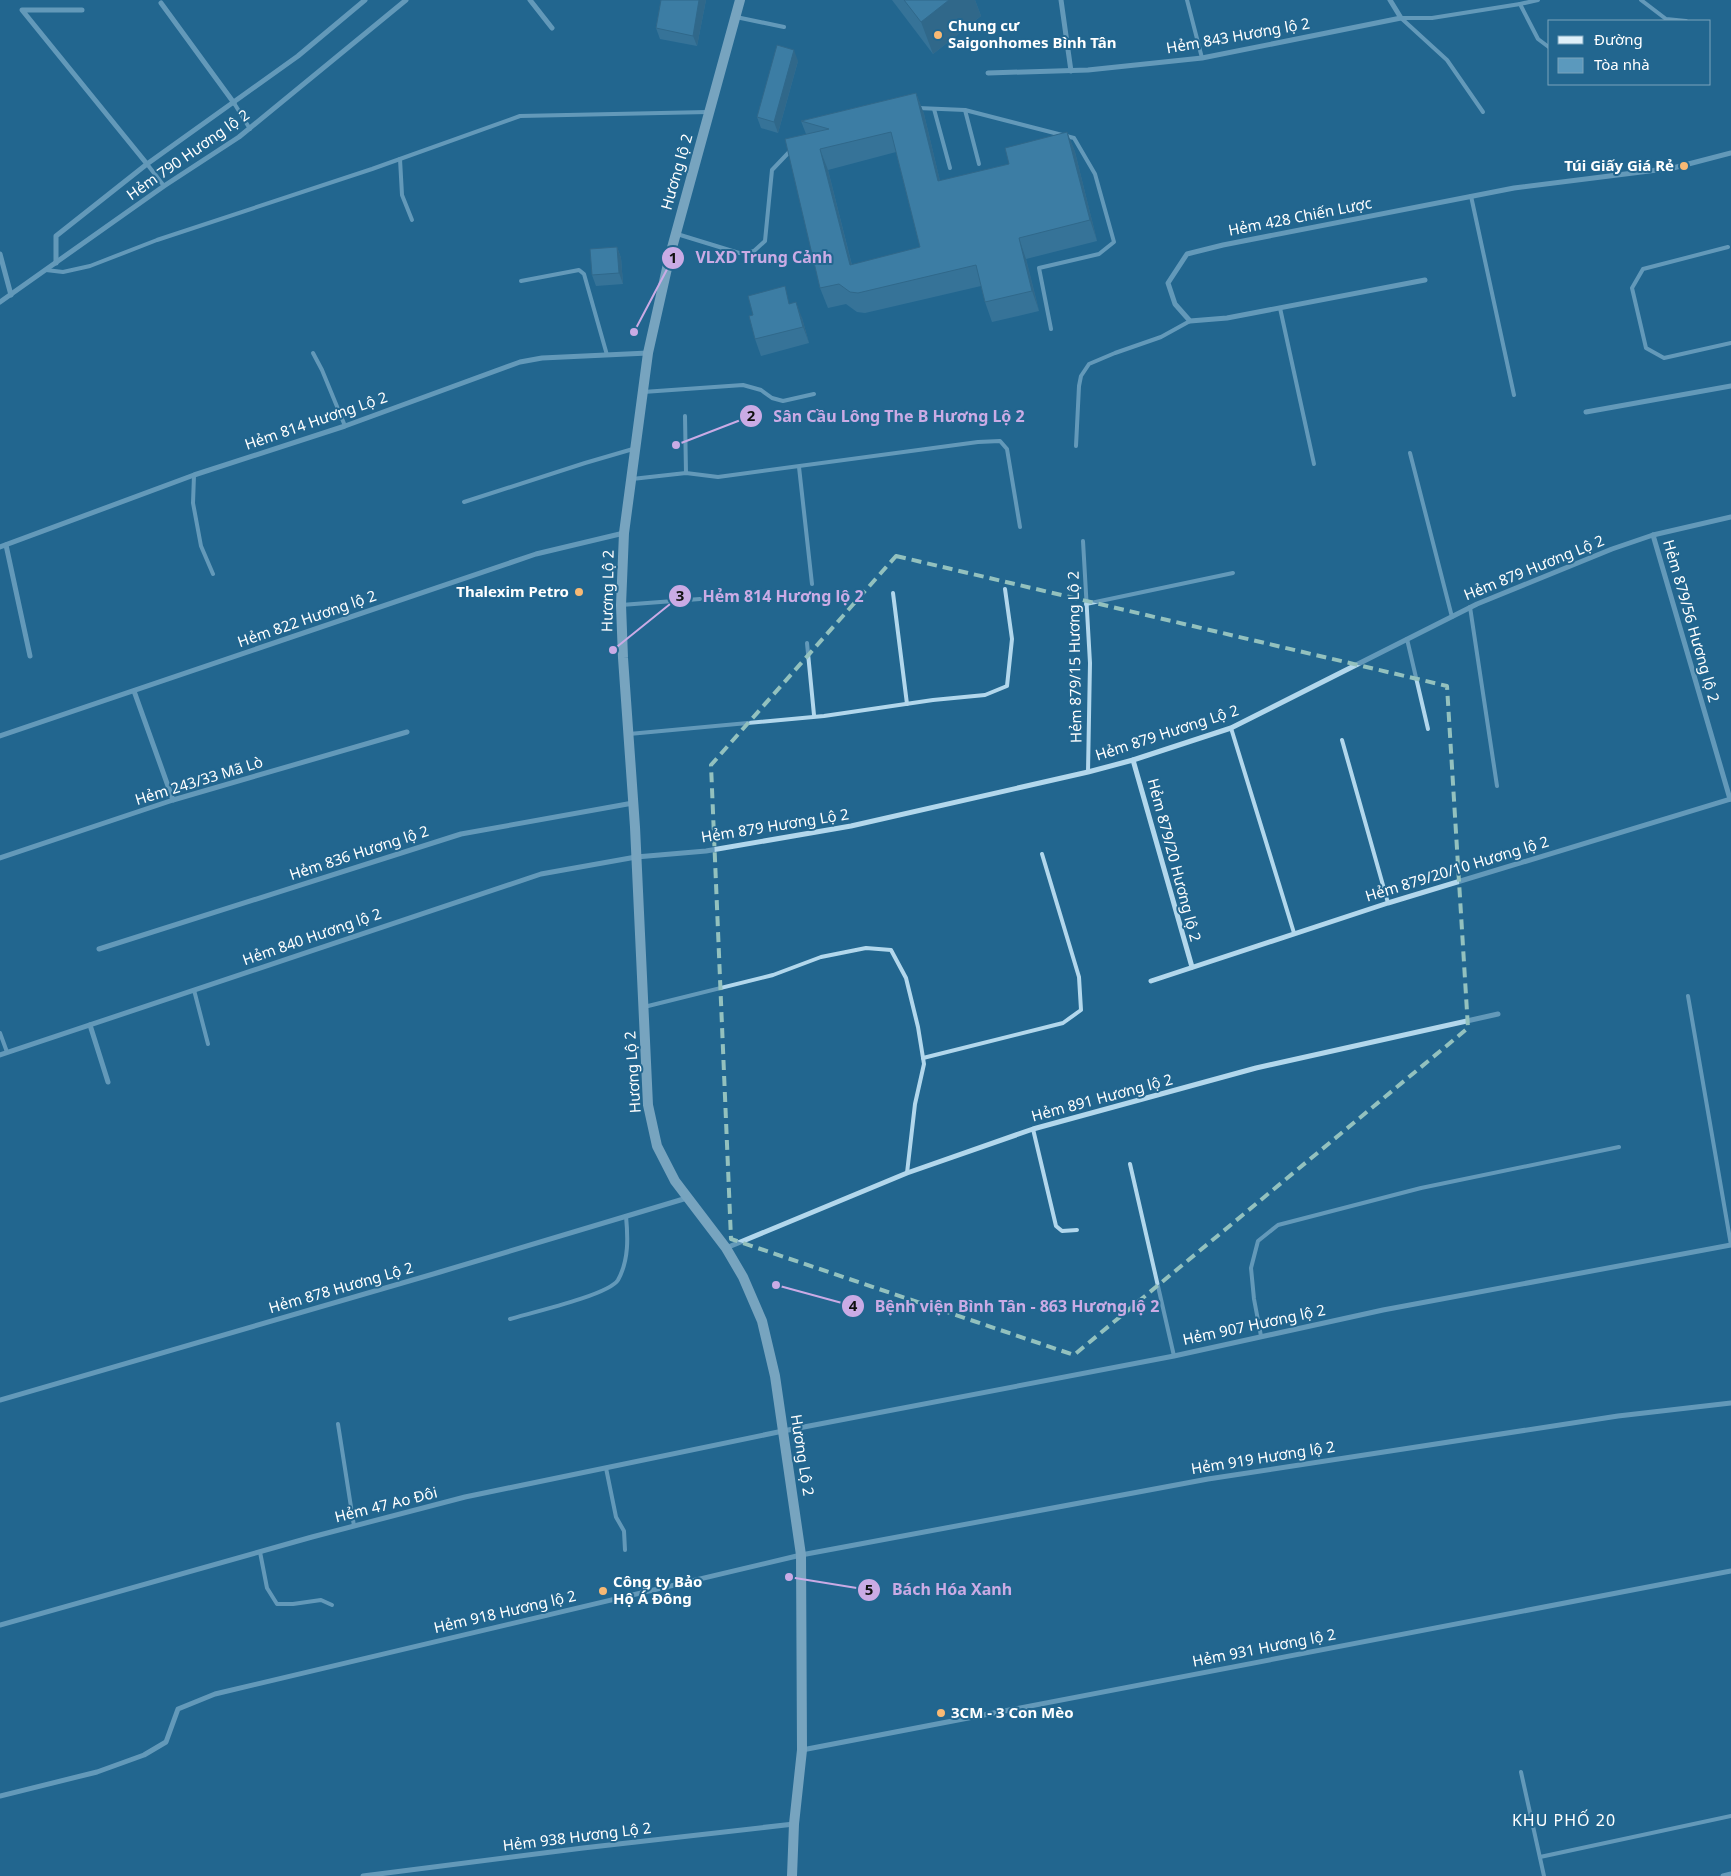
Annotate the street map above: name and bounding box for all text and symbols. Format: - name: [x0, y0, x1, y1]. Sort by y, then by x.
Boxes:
- street label: Hẻm 843 Hương lộ 2: [1164, 13, 1311, 57]
- place label: Chung cư Saigonhomes Bình Tân: [948, 15, 1117, 52]
- legend: [1548, 20, 1711, 85]
- marker: Chung cư Saigonhomes Bình Tân: [932, 29, 944, 41]
- text: Đường: [1594, 29, 1643, 49]
- text: Tòa nhà: [1594, 54, 1650, 74]
- street label: Hẻm 790 Hương lộ 2: [122, 104, 253, 204]
- street label: Hương lộ 2: [656, 131, 696, 212]
- place label: Túi Giấy Giá Rẻ: [1564, 155, 1674, 175]
- marker: Túi Giấy Giá Rẻ: [1678, 160, 1690, 172]
- street label: Hẻm 428 Chiến Lược: [1226, 192, 1373, 240]
- callout: VLXD Trung Cảnh: [660, 242, 843, 273]
- text: VLXD Trung Cảnh: [695, 246, 833, 268]
- text: 1: [669, 247, 677, 267]
- street label: Hẻm 814 Hương Lộ 2: [242, 386, 390, 454]
- callout: Sân Cầu Lông The B Hương Lộ 2: [739, 401, 1035, 432]
- text: 2: [747, 405, 756, 425]
- text: Sân Cầu Lông The B Hương Lộ 2: [773, 405, 1025, 427]
- street label: Hẻm 879 Hương Lộ 2: [1461, 530, 1607, 604]
- street label: Hẻm 879/56 Hương lộ 2: [1659, 537, 1725, 704]
- street label: Hương Lộ 2: [596, 550, 618, 632]
- street label: Hẻm 879/15 Hương Lộ 2: [1062, 571, 1086, 743]
- callout: Hẻm 814 Hương lộ 2: [667, 580, 874, 611]
- place label: Thalexim Petro: [456, 581, 569, 601]
- street label: Hẻm 822 Hương lộ 2: [235, 585, 379, 651]
- text: 3: [676, 585, 684, 605]
- text: Hẻm 814 Hương lộ 2: [702, 585, 864, 607]
- marker: Thalexim Petro: [573, 586, 585, 598]
- street label: Hẻm 879 Hương Lộ 2: [1093, 699, 1241, 765]
- street label: Hẻm 243/33 Mã Lò: [132, 751, 265, 809]
- street label: Hẻm 879/20 Hương lộ 2: [1144, 776, 1206, 944]
- street label: Hẻm 879 Hương Lộ 2: [699, 803, 850, 847]
- street label: Hẻm 836 Hương lộ 2: [286, 820, 431, 884]
- street label: Hẻm 879/20/10 Hương lộ 2: [1362, 831, 1551, 906]
- street label: Hẻm 840 Hương lộ 2: [240, 903, 384, 969]
- street label: Hương Lộ 2: [619, 1030, 645, 1114]
- street label: Hẻm 891 Hương lộ 2: [1029, 1069, 1175, 1126]
- street label: Hẻm 878 Hương Lộ 2: [266, 1257, 415, 1317]
- callout: Bệnh viện Bình Tân - 863 Hương lộ 2: [840, 1291, 1170, 1322]
- text: 4: [849, 1295, 858, 1315]
- text: Bệnh viện Bình Tân - 863 Hương lộ 2: [875, 1295, 1159, 1317]
- street label: Hẻm 907 Hương lộ 2: [1181, 1299, 1327, 1349]
- street label: Hương Lộ 2: [787, 1413, 819, 1497]
- street label: Hẻm 919 Hương lộ 2: [1189, 1436, 1336, 1478]
- street label: Hẻm 47 Ao Đôi: [332, 1482, 439, 1526]
- place label: Công ty Bảo Hộ Á Đông: [613, 1571, 702, 1608]
- callout: Bách Hóa Xanh: [857, 1574, 1022, 1605]
- text: Bách Hóa Xanh: [892, 1578, 1012, 1600]
- text: 5: [865, 1579, 873, 1599]
- street label: Hẻm 918 Hương lộ 2: [432, 1585, 578, 1637]
- marker: Công ty Bảo Hộ Á Đông: [597, 1585, 609, 1597]
- street label: Hẻm 931 Hương lộ 2: [1191, 1623, 1337, 1671]
- place label: 3CM - 3 Con Mèo: [951, 1702, 1074, 1722]
- marker: 3CM - 3 Con Mèo: [935, 1707, 947, 1719]
- district label: KHU PHỐ 20: [1512, 1809, 1616, 1831]
- street label: Hẻm 938 Hương Lộ 2: [502, 1817, 652, 1855]

